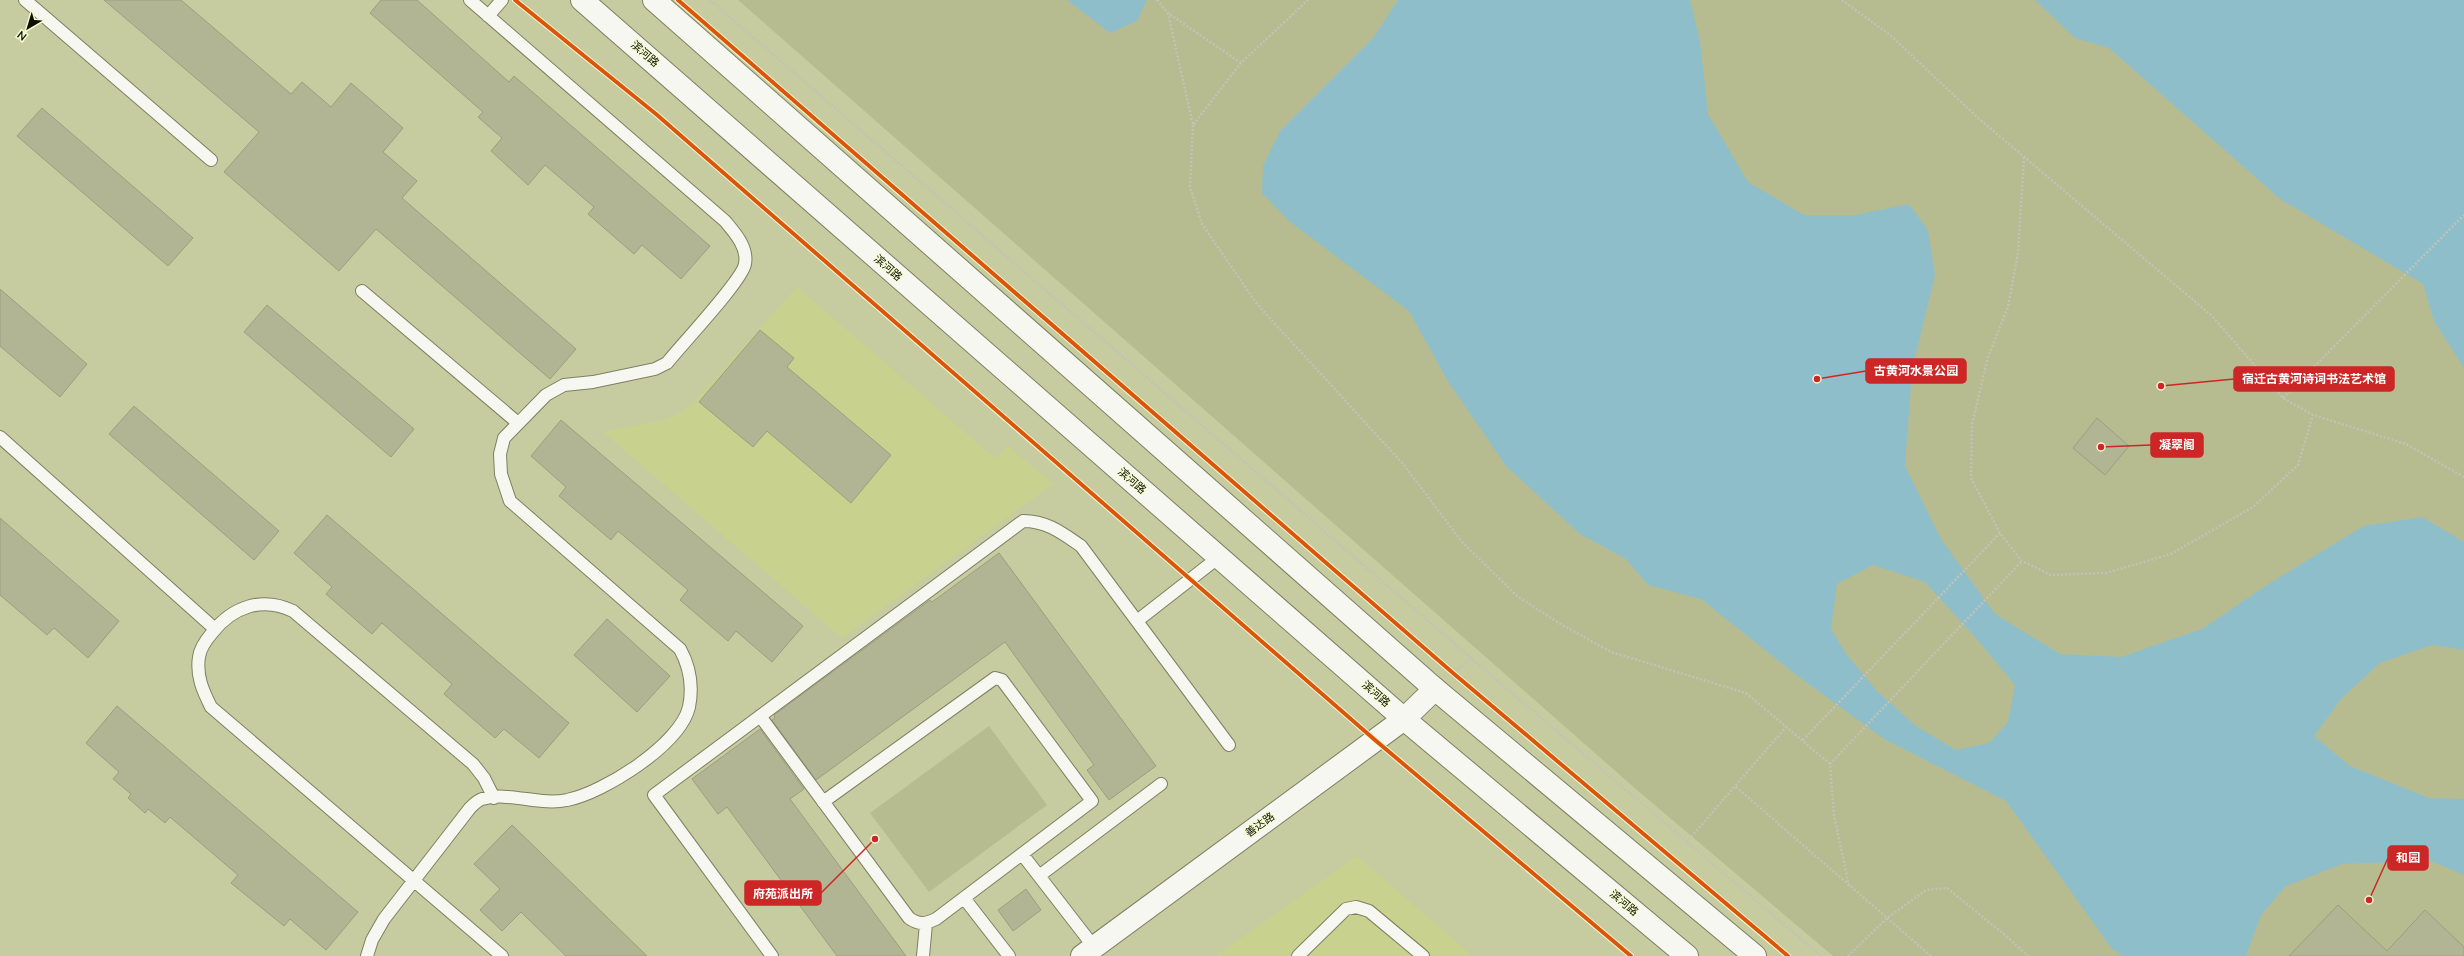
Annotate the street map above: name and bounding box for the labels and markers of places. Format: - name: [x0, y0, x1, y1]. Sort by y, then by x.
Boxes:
- callout: 古黄河水景公园: [1866, 359, 1966, 383]
- callout: 宿迁古黄河诗词书法艺术馆: [2234, 367, 2394, 391]
- callout: 凝翠阁: [2151, 433, 2203, 457]
- callout: 和园: [2388, 846, 2428, 870]
- callout: 府苑派出所: [745, 881, 821, 905]

